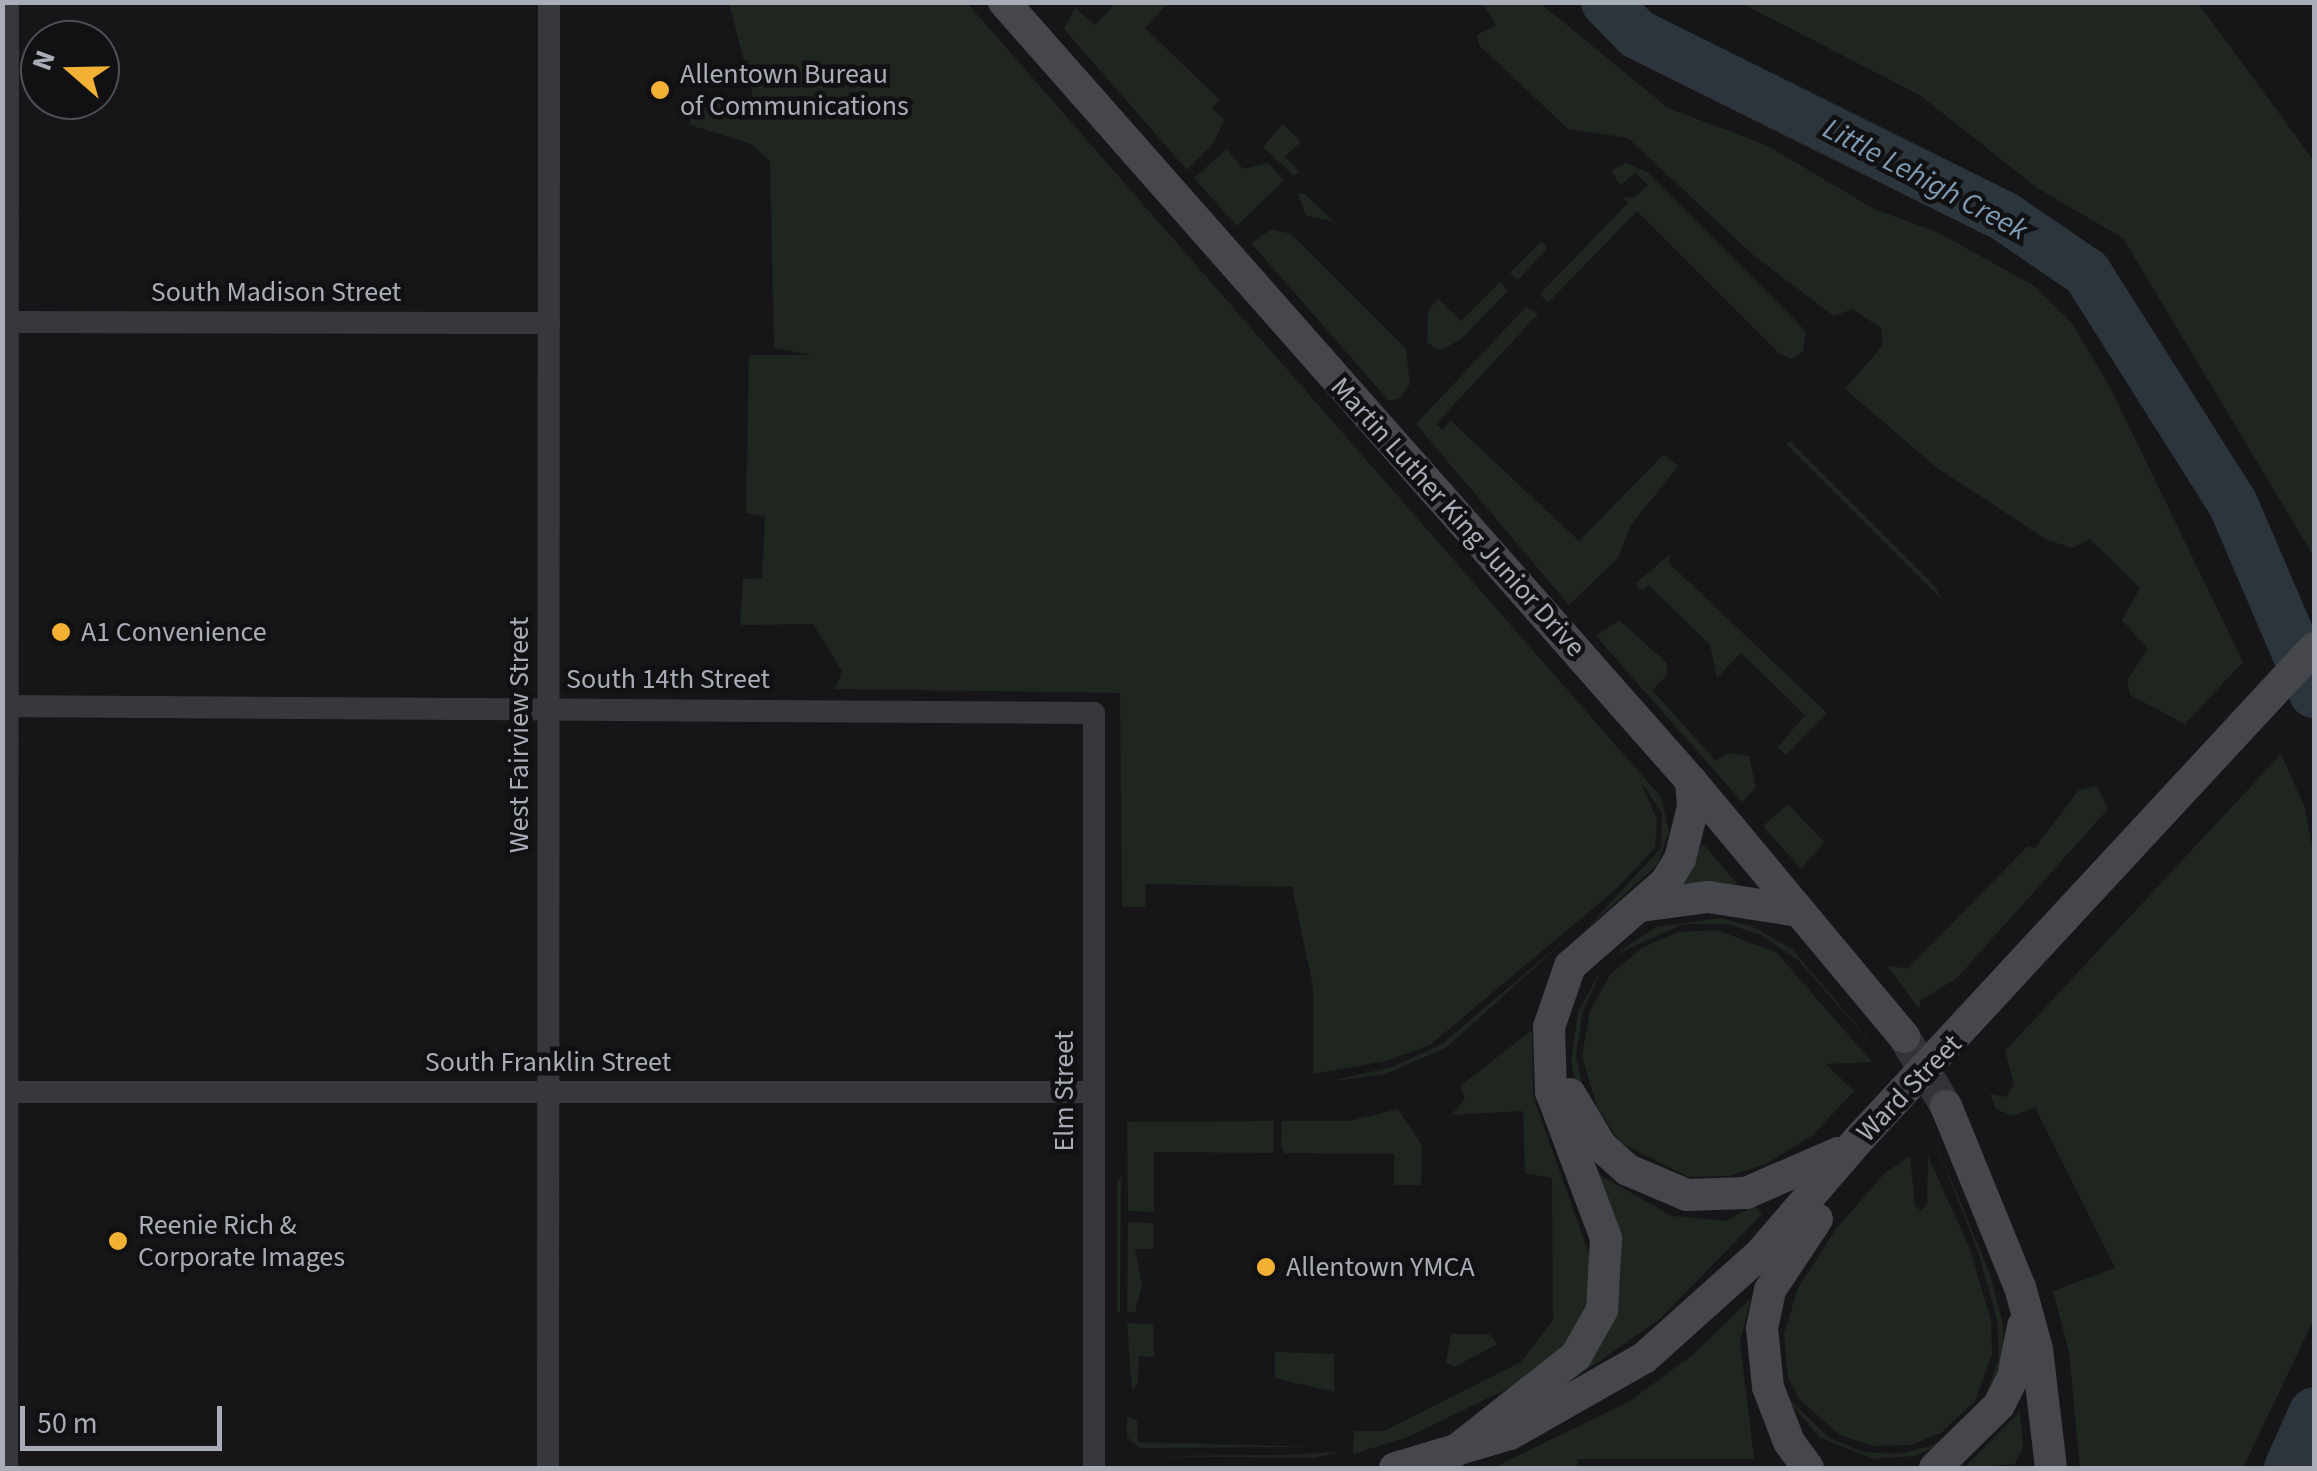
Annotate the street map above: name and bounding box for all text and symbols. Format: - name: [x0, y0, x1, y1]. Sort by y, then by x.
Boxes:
- north arrow: [20, 20, 120, 120]
- text: N: [22, 45, 66, 76]
- place label: Allentown Bureau of Communications: [680, 57, 909, 123]
- marker: Allentown Bureau of Communications: [649, 79, 671, 101]
- water label: Little Lehigh Creek: [1817, 111, 2033, 249]
- street label: South Madison Street: [151, 275, 401, 309]
- street label: Martin Luther King Junior Drive: [1324, 370, 1592, 664]
- place label: A1 Convenience: [81, 615, 267, 649]
- street label: West Fairview Street: [502, 617, 536, 853]
- marker: A1 Convenience: [50, 621, 72, 643]
- street label: South 14th Street: [566, 662, 770, 696]
- street label: Ward Street: [1850, 1027, 1968, 1149]
- street label: Elm Street: [1047, 1031, 1081, 1151]
- street label: South Franklin Street: [425, 1045, 671, 1079]
- place label: Reenie Rich & Corporate Images: [138, 1208, 345, 1274]
- marker: Reenie Rich & Corporate Images: [107, 1230, 129, 1252]
- place label: Allentown YMCA: [1286, 1250, 1475, 1284]
- marker: Allentown YMCA: [1255, 1256, 1277, 1278]
- scale bar: [25, 1386, 228, 1448]
- text: 50 m: [37, 1402, 98, 1445]

